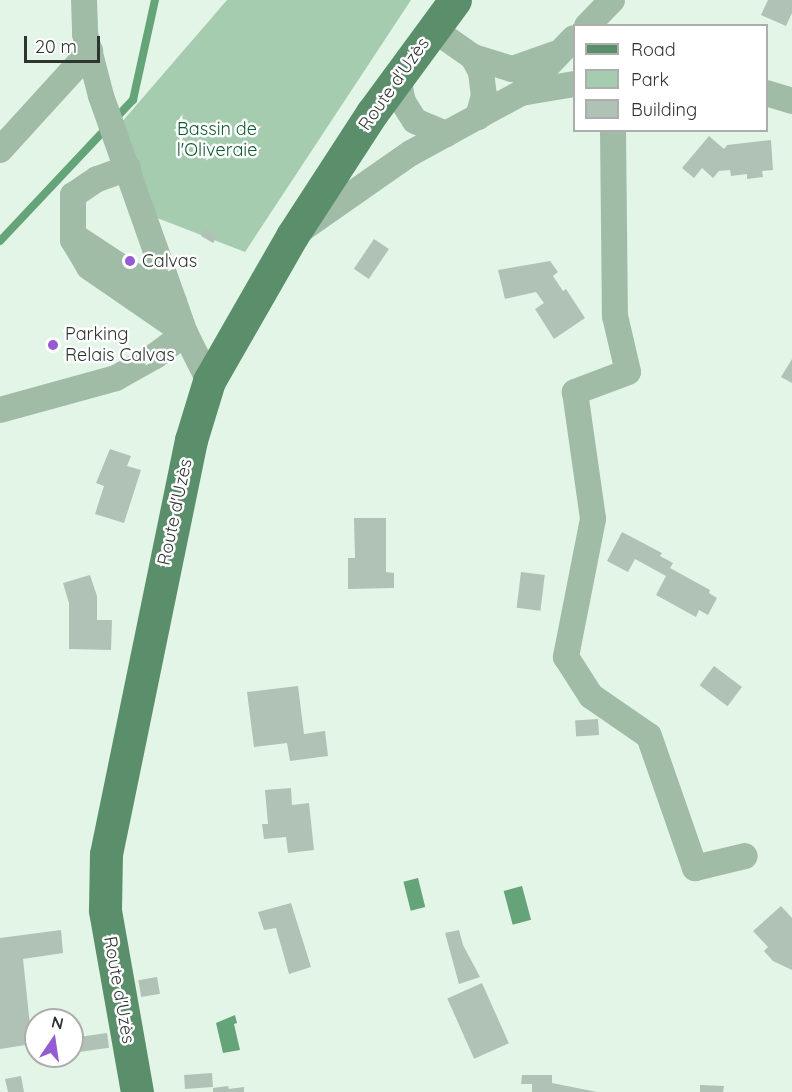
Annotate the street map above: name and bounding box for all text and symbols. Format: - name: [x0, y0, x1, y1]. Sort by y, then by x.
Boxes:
- scale bar: [27, 24, 104, 62]
- legend: [573, 24, 768, 132]
- street label: Route d'Uzès: [354, 33, 434, 135]
- text: 20 m: [35, 35, 77, 58]
- text: Road: [631, 38, 676, 61]
- text: Park: [631, 68, 669, 91]
- text: Building: [631, 98, 697, 121]
- park label: Bassin de l'Oliveraie: [177, 119, 257, 162]
- place label: Calvas: [142, 250, 197, 272]
- marker: Calvas: [123, 254, 137, 268]
- place label: Parking Relais Calvas: [65, 324, 175, 366]
- marker: Parking Relais Calvas: [46, 338, 60, 352]
- street label: Route d'Uzès: [153, 457, 197, 567]
- street label: Route d'Uzès: [99, 935, 139, 1045]
- north arrow: [24, 1008, 84, 1068]
- text: N: [50, 1011, 66, 1033]

